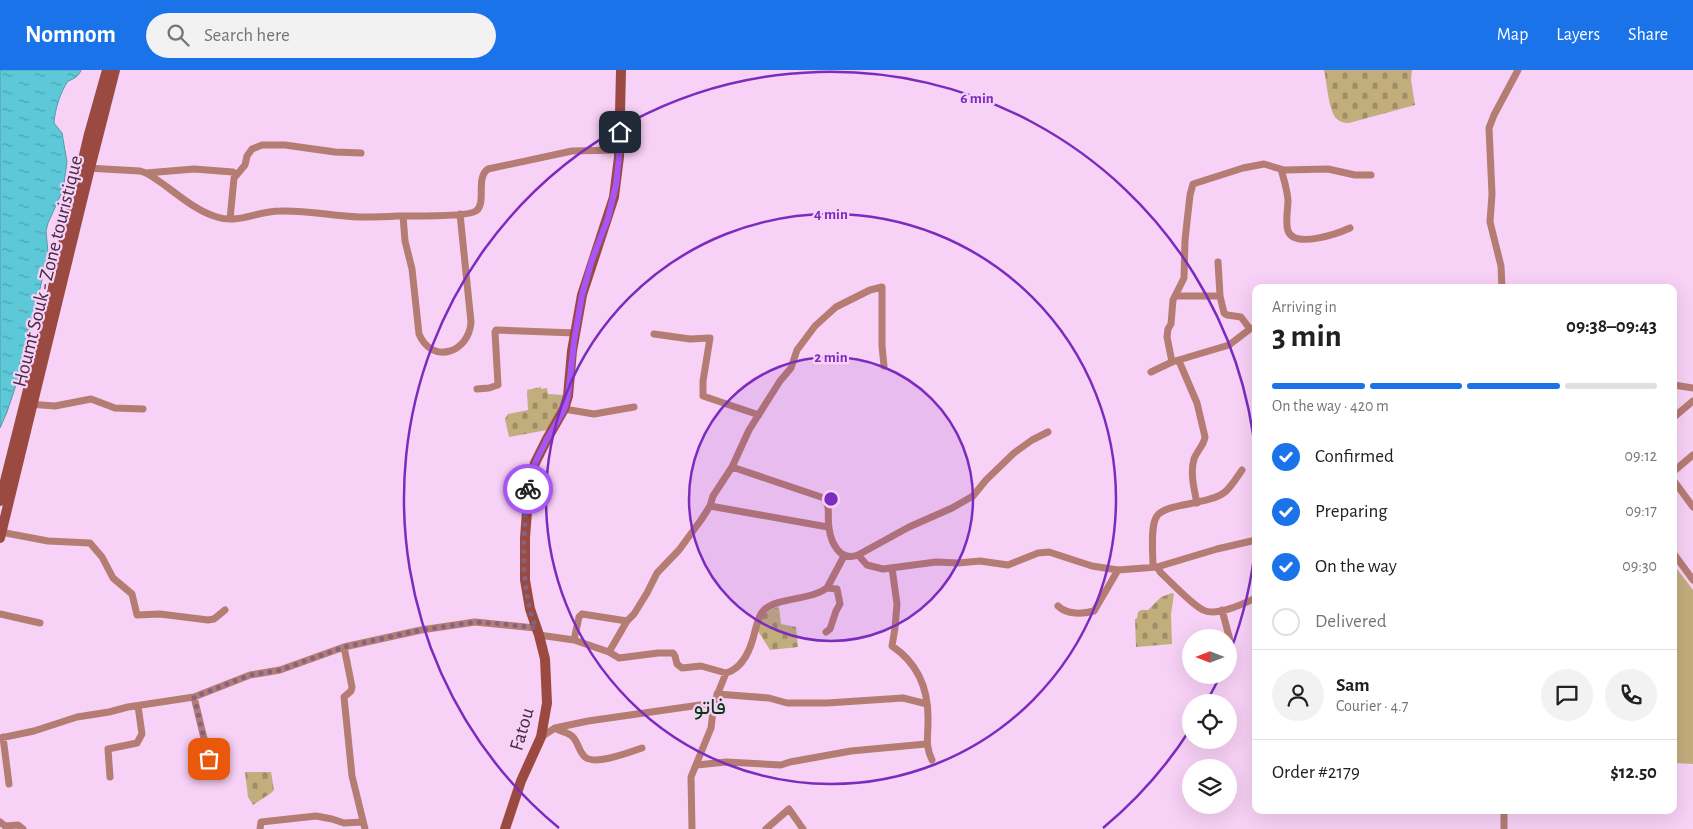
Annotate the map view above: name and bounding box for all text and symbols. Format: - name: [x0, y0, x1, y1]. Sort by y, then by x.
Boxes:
- search box: [146, 13, 496, 58]
- icon: search: [164, 21, 192, 49]
- text: Nomnom: [25, 23, 116, 47]
- text: Search here: [204, 26, 290, 45]
- text: Map: [1497, 26, 1528, 44]
- text: Layers: [1556, 26, 1600, 44]
- text: Share: [1628, 26, 1668, 44]
- text: 6 min: [960, 91, 994, 106]
- pin: [599, 111, 641, 153]
- icon: home: [606, 118, 634, 146]
- street label: Houmt Souk - Zone touristique: [10, 154, 86, 389]
- text: 4 min: [814, 207, 848, 222]
- text: Arriving in: [1272, 299, 1337, 315]
- text: 09:38–09:43: [1566, 317, 1657, 336]
- text: 3 min: [1272, 320, 1342, 352]
- text: 2 min: [814, 350, 848, 365]
- text: On the way · 420 m: [1272, 398, 1389, 414]
- icon: check: [1272, 443, 1300, 471]
- text: Confirmed: [1315, 447, 1394, 466]
- text: 09:12: [1625, 448, 1657, 464]
- courier: [503, 464, 553, 514]
- icon: bike: [514, 475, 542, 503]
- centre of rings: [822, 490, 840, 508]
- icon: check: [1272, 498, 1300, 526]
- text: Preparing: [1315, 502, 1388, 521]
- text: 09:17: [1625, 503, 1657, 519]
- icon: check: [1272, 553, 1300, 581]
- text: On the way: [1315, 557, 1397, 576]
- text: 09:30: [1622, 558, 1657, 574]
- text: Delivered: [1315, 612, 1387, 631]
- north arrow: [1182, 629, 1238, 684]
- map controls: [1182, 629, 1237, 814]
- button: person: [1272, 669, 1324, 721]
- button: chat: [1541, 669, 1593, 721]
- button: phone: [1605, 669, 1657, 721]
- text: Sam: [1336, 676, 1370, 695]
- button: locate: [1182, 694, 1237, 749]
- district label: فاتو: [694, 696, 726, 720]
- text: Courier · 4.7: [1336, 698, 1408, 714]
- street label: Fatou: [506, 706, 538, 753]
- pin: [188, 738, 230, 780]
- icon: bag: [195, 745, 223, 773]
- button: layers: [1182, 759, 1237, 814]
- text: Order #2179: [1272, 763, 1360, 782]
- text: $12.50: [1610, 763, 1657, 782]

